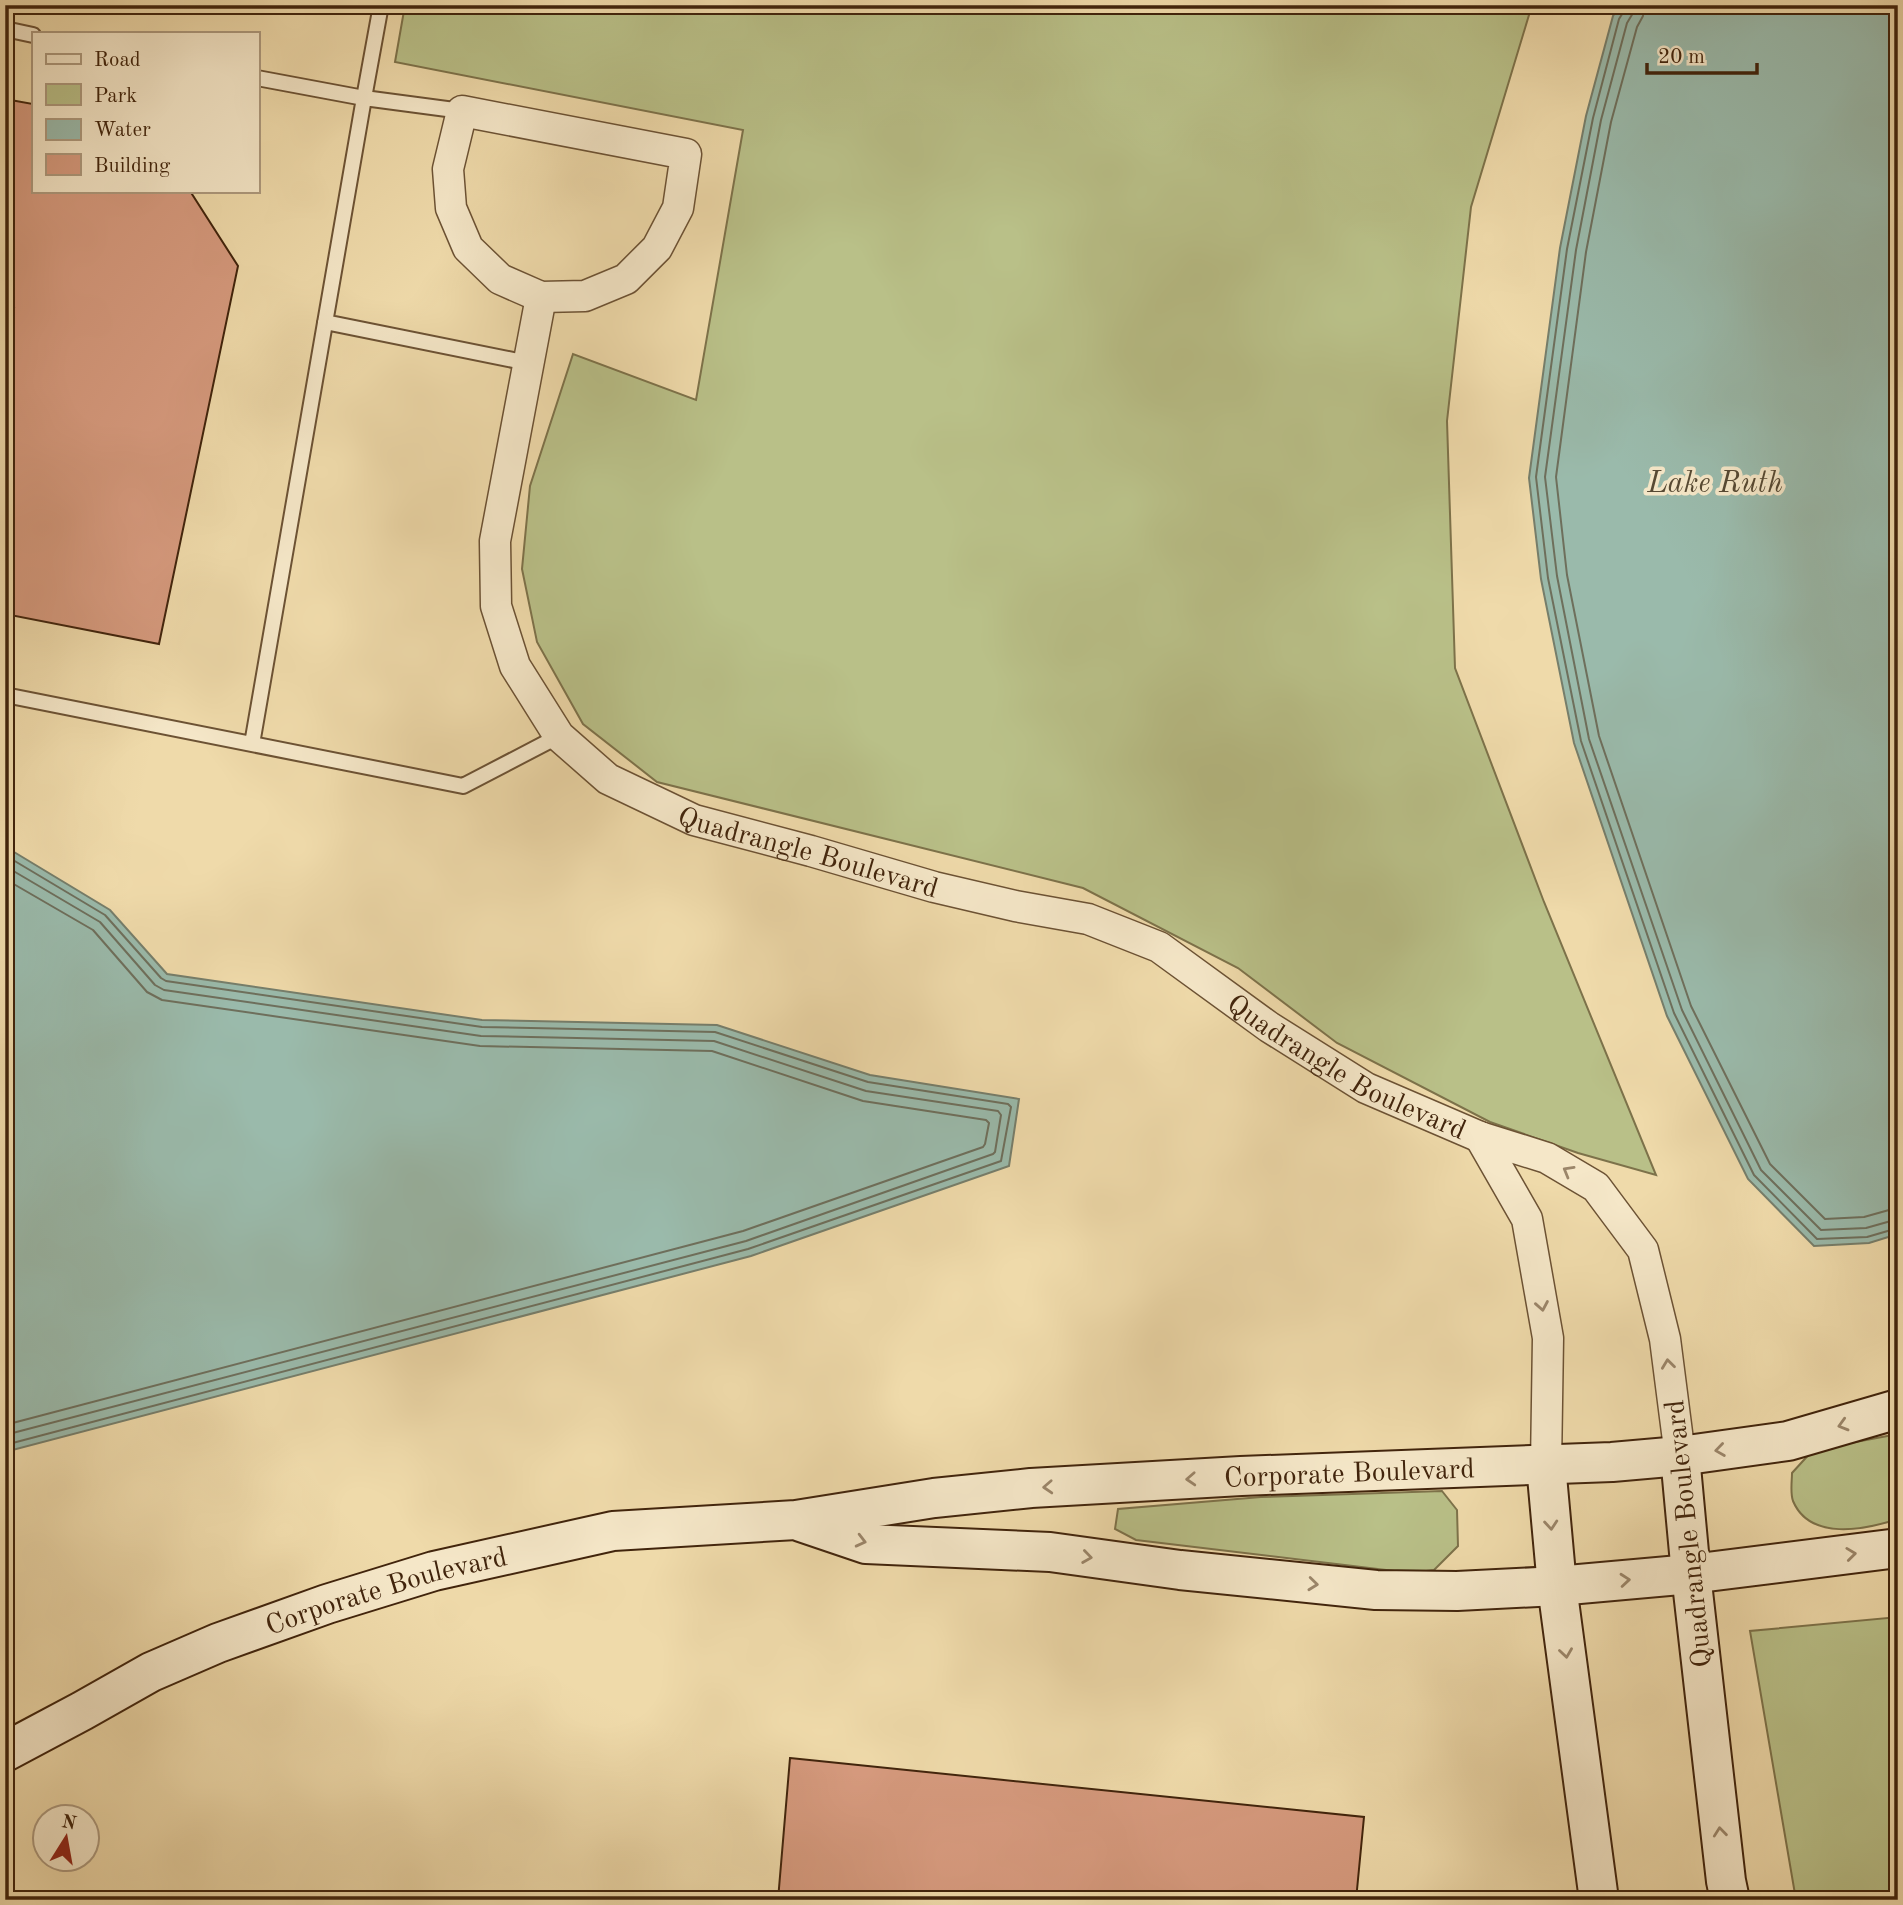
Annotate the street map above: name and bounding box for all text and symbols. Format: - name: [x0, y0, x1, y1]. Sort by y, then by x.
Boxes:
- legend: [32, 32, 259, 192]
- scale bar: [1647, 32, 1758, 76]
- text: 20 m: [1658, 47, 1705, 68]
- text: Road: [94, 50, 141, 71]
- text: Park: [94, 86, 137, 107]
- text: Water: [94, 120, 151, 141]
- text: Building: [94, 156, 171, 177]
- water label: Lake Ruth: [1646, 469, 1783, 499]
- street label: Quadrangle Boulevard: [672, 803, 941, 904]
- street label: Quadrangle Boulevard: [1221, 990, 1469, 1146]
- one-way arrow: [1562, 1166, 1575, 1179]
- one-way arrow: [1534, 1300, 1549, 1312]
- one-way arrow: [1661, 1358, 1676, 1370]
- street label: Quadrangle Boulevard: [1662, 1398, 1718, 1669]
- one-way arrow: [1837, 1416, 1849, 1431]
- one-way arrow: [1714, 1442, 1726, 1457]
- street label: Corporate Boulevard: [1223, 1456, 1475, 1494]
- one-way arrow: [1185, 1472, 1196, 1487]
- one-way arrow: [1042, 1479, 1053, 1494]
- one-way arrow: [1544, 1519, 1559, 1531]
- one-way arrow: [854, 1533, 866, 1547]
- street label: Corporate Boulevard: [262, 1544, 510, 1642]
- one-way arrow: [1845, 1546, 1857, 1561]
- one-way arrow: [1081, 1549, 1093, 1564]
- one-way arrow: [1619, 1572, 1631, 1587]
- one-way arrow: [1307, 1576, 1319, 1591]
- one-way arrow: [1559, 1647, 1574, 1659]
- north arrow: [32, 1804, 102, 1874]
- text: N: [60, 1813, 78, 1835]
- one-way arrow: [1713, 1827, 1728, 1838]

